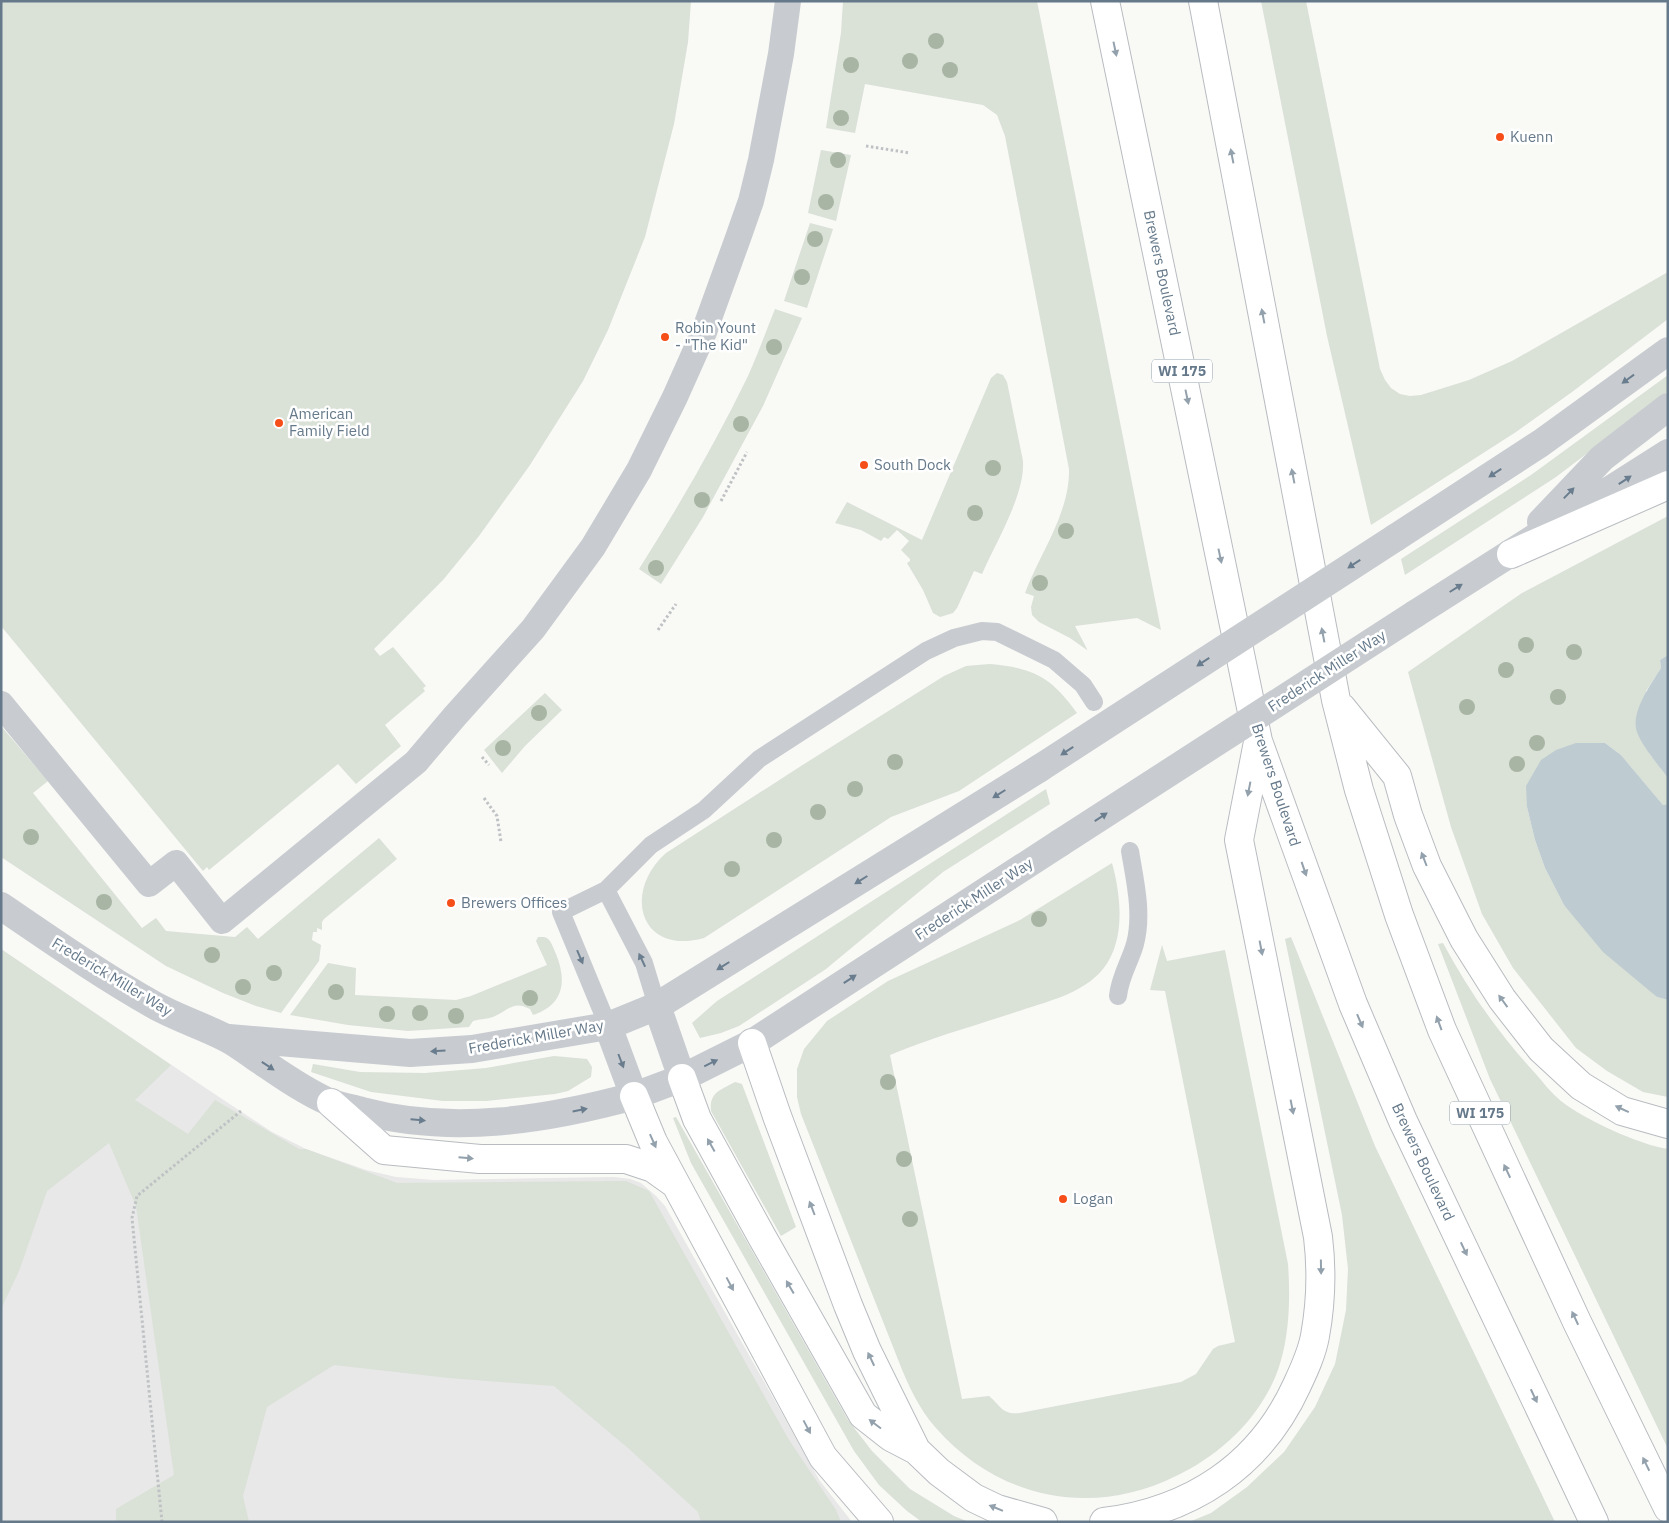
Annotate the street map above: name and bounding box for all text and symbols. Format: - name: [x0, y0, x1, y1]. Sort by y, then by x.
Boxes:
- one-way arrow: [1111, 41, 1119, 57]
- place label: Kuenn: [1510, 127, 1553, 146]
- marker: Kuenn: [1494, 131, 1506, 143]
- one-way arrow: [1228, 148, 1236, 164]
- street label: Brewers Boulevard: [1140, 208, 1185, 337]
- one-way arrow: [1258, 308, 1266, 324]
- place label: Robin Yount - "The Kid": [675, 318, 756, 354]
- marker: Robin Yount - "The Kid": [659, 331, 671, 343]
- road number: WI 175: [1152, 360, 1212, 382]
- one-way arrow: [1622, 374, 1635, 385]
- one-way arrow: [1183, 389, 1191, 404]
- place label: American Family Field: [289, 404, 370, 440]
- marker: American Family Field: [273, 417, 285, 429]
- place label: South Dock: [874, 455, 951, 474]
- marker: South Dock: [858, 459, 870, 471]
- one-way arrow: [1289, 468, 1297, 483]
- one-way arrow: [1489, 468, 1502, 478]
- one-way arrow: [1619, 475, 1632, 485]
- one-way arrow: [1563, 488, 1575, 500]
- one-way arrow: [1216, 548, 1224, 563]
- one-way arrow: [1348, 559, 1361, 569]
- one-way arrow: [1450, 584, 1463, 593]
- street label: Frederick Miller Way: [1264, 625, 1390, 716]
- one-way arrow: [1319, 627, 1327, 643]
- one-way arrow: [1197, 657, 1210, 667]
- street label: Brewers Boulevard: [1248, 721, 1305, 849]
- one-way arrow: [1060, 746, 1074, 755]
- one-way arrow: [1245, 781, 1253, 796]
- one-way arrow: [992, 789, 1005, 798]
- one-way arrow: [1095, 812, 1108, 822]
- one-way arrow: [1420, 851, 1428, 866]
- street label: Frederick Miller Way: [911, 853, 1037, 944]
- one-way arrow: [1300, 862, 1308, 877]
- one-way arrow: [854, 875, 867, 884]
- place label: Brewers Offices: [461, 893, 567, 912]
- marker: Brewers Offices: [445, 897, 457, 909]
- street label: Frederick Miller Way: [49, 933, 176, 1020]
- one-way arrow: [1257, 940, 1265, 956]
- one-way arrow: [576, 950, 584, 965]
- one-way arrow: [637, 953, 645, 967]
- one-way arrow: [716, 961, 729, 970]
- one-way arrow: [844, 974, 857, 984]
- one-way arrow: [1498, 995, 1509, 1008]
- one-way arrow: [1357, 1014, 1365, 1028]
- street label: Frederick Miller Way: [467, 1015, 605, 1058]
- one-way arrow: [1435, 1015, 1443, 1030]
- one-way arrow: [430, 1047, 446, 1055]
- one-way arrow: [618, 1053, 625, 1068]
- one-way arrow: [704, 1059, 719, 1067]
- one-way arrow: [261, 1061, 275, 1071]
- one-way arrow: [1289, 1100, 1297, 1116]
- street label: Brewers Boulevard: [1388, 1100, 1459, 1224]
- road number: WI 175: [1450, 1102, 1510, 1124]
- one-way arrow: [1614, 1105, 1629, 1113]
- one-way arrow: [572, 1106, 587, 1114]
- one-way arrow: [410, 1116, 426, 1124]
- one-way arrow: [649, 1134, 657, 1148]
- one-way arrow: [707, 1137, 715, 1152]
- one-way arrow: [458, 1154, 474, 1162]
- one-way arrow: [1502, 1163, 1511, 1178]
- place label: Logan: [1073, 1189, 1113, 1208]
- marker: Logan: [1057, 1193, 1069, 1205]
- one-way arrow: [808, 1200, 816, 1215]
- one-way arrow: [1460, 1242, 1468, 1256]
- one-way arrow: [1317, 1260, 1325, 1276]
- one-way arrow: [725, 1277, 734, 1290]
- one-way arrow: [785, 1280, 794, 1293]
- one-way arrow: [1570, 1311, 1578, 1325]
- one-way arrow: [867, 1352, 875, 1366]
- one-way arrow: [1530, 1389, 1538, 1403]
- one-way arrow: [803, 1419, 811, 1434]
- one-way arrow: [868, 1419, 882, 1429]
- one-way arrow: [1642, 1457, 1650, 1471]
- one-way arrow: [988, 1504, 1003, 1512]

